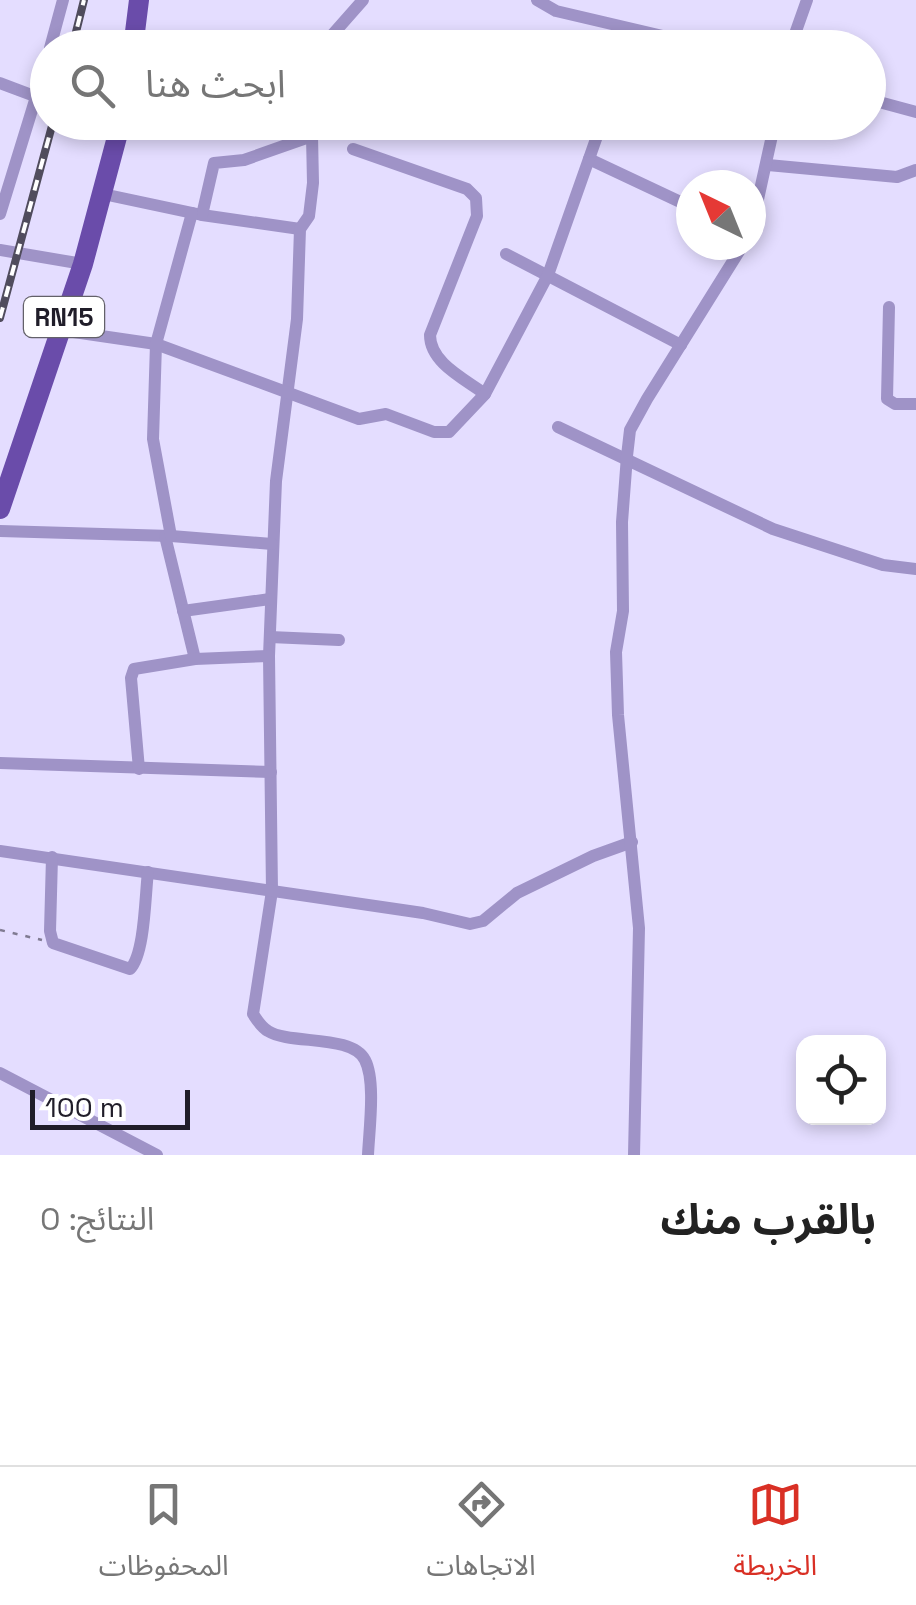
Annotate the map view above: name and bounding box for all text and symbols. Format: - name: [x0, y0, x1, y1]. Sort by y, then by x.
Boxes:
- search box: [30, 30, 886, 140]
- icon: search: [65, 58, 120, 113]
- text: ابحث هنا: [145, 60, 286, 108]
- north arrow: [676, 170, 766, 260]
- road number: RN15: [24, 297, 104, 337]
- map controls: [796, 1035, 886, 1125]
- button: locate: [796, 1035, 886, 1125]
- scale bar: [30, 1085, 190, 1130]
- text: 100 m: [45, 1089, 124, 1125]
- text: بالقرب منك: [661, 1193, 876, 1246]
- text: النتائج: 0: [40, 1199, 154, 1239]
- tab: المحفوظات: [99, 1477, 229, 1596]
- tab: الاتجاهات: [426, 1477, 536, 1596]
- tab: الخريطة: [733, 1477, 817, 1596]

